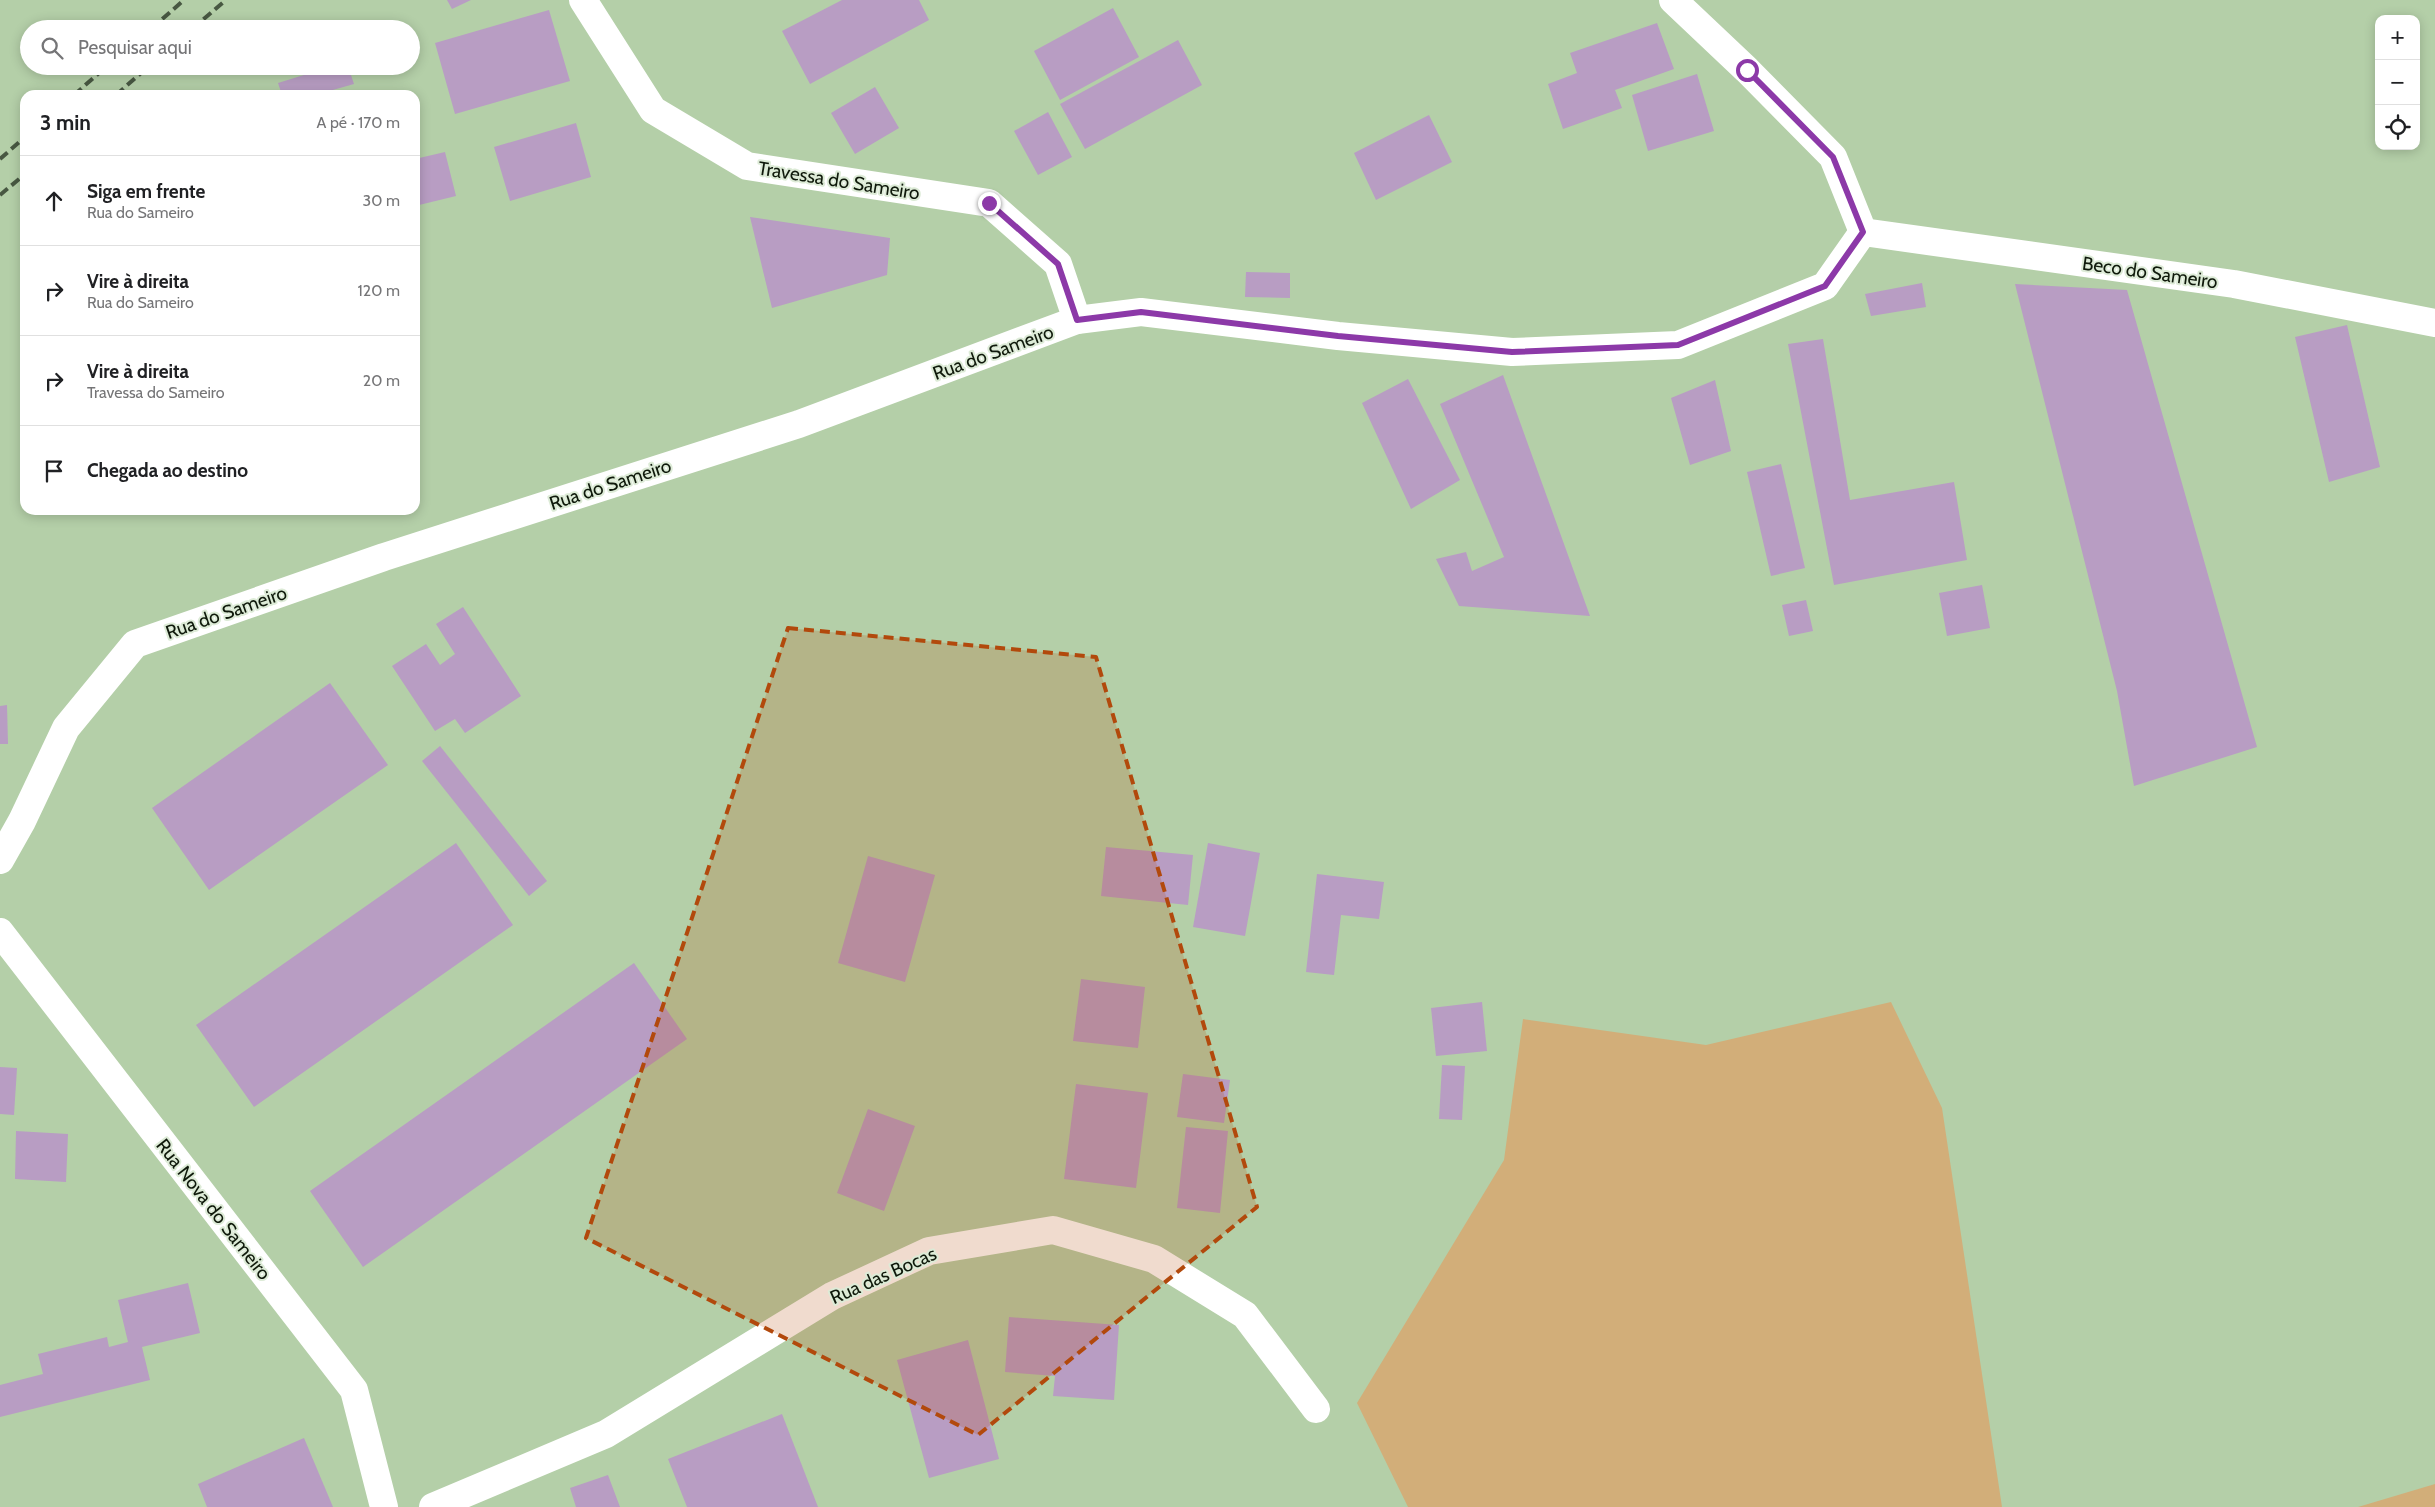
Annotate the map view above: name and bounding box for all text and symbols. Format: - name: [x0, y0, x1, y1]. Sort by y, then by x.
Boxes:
- map controls: [2375, 15, 2420, 150]
- button: +: [2375, 15, 2420, 60]
- search box: [20, 20, 420, 75]
- icon: search: [38, 34, 66, 62]
- text: Pesquisar aqui: [78, 36, 192, 59]
- route start: [1736, 59, 1759, 82]
- button: −: [2375, 60, 2420, 105]
- button: locate: [2375, 105, 2420, 150]
- text: 3 min: [40, 110, 91, 135]
- text: A pé · 170 m: [317, 113, 400, 132]
- street label: Travessa do Sameiro: [757, 156, 921, 205]
- text: Siga em frente: [87, 180, 205, 203]
- icon: ahead: [40, 187, 68, 215]
- text: 30 m: [363, 191, 400, 210]
- route end: [978, 192, 1001, 215]
- text: Rua do Sameiro: [87, 203, 194, 222]
- street label: Beco do Sameiro: [2081, 252, 2219, 293]
- text: Vire à direita: [87, 270, 189, 293]
- icon: right: [40, 277, 68, 305]
- text: 120 m: [358, 281, 400, 300]
- text: Rua do Sameiro: [87, 293, 194, 312]
- street label: Rua do Sameiro: [930, 320, 1057, 385]
- text: Vire à direita: [87, 360, 189, 383]
- icon: right: [40, 367, 68, 395]
- text: 20 m: [363, 371, 400, 390]
- text: Travessa do Sameiro: [87, 383, 224, 402]
- street label: Rua do Sameiro: [546, 454, 674, 515]
- icon: arrive: [40, 457, 68, 485]
- text: Chegada ao destino: [87, 459, 248, 482]
- street label: Rua do Sameiro: [163, 581, 290, 644]
- street label: Rua Nova do Sameiro: [151, 1134, 276, 1284]
- street label: Rua das Bocas: [827, 1242, 940, 1309]

